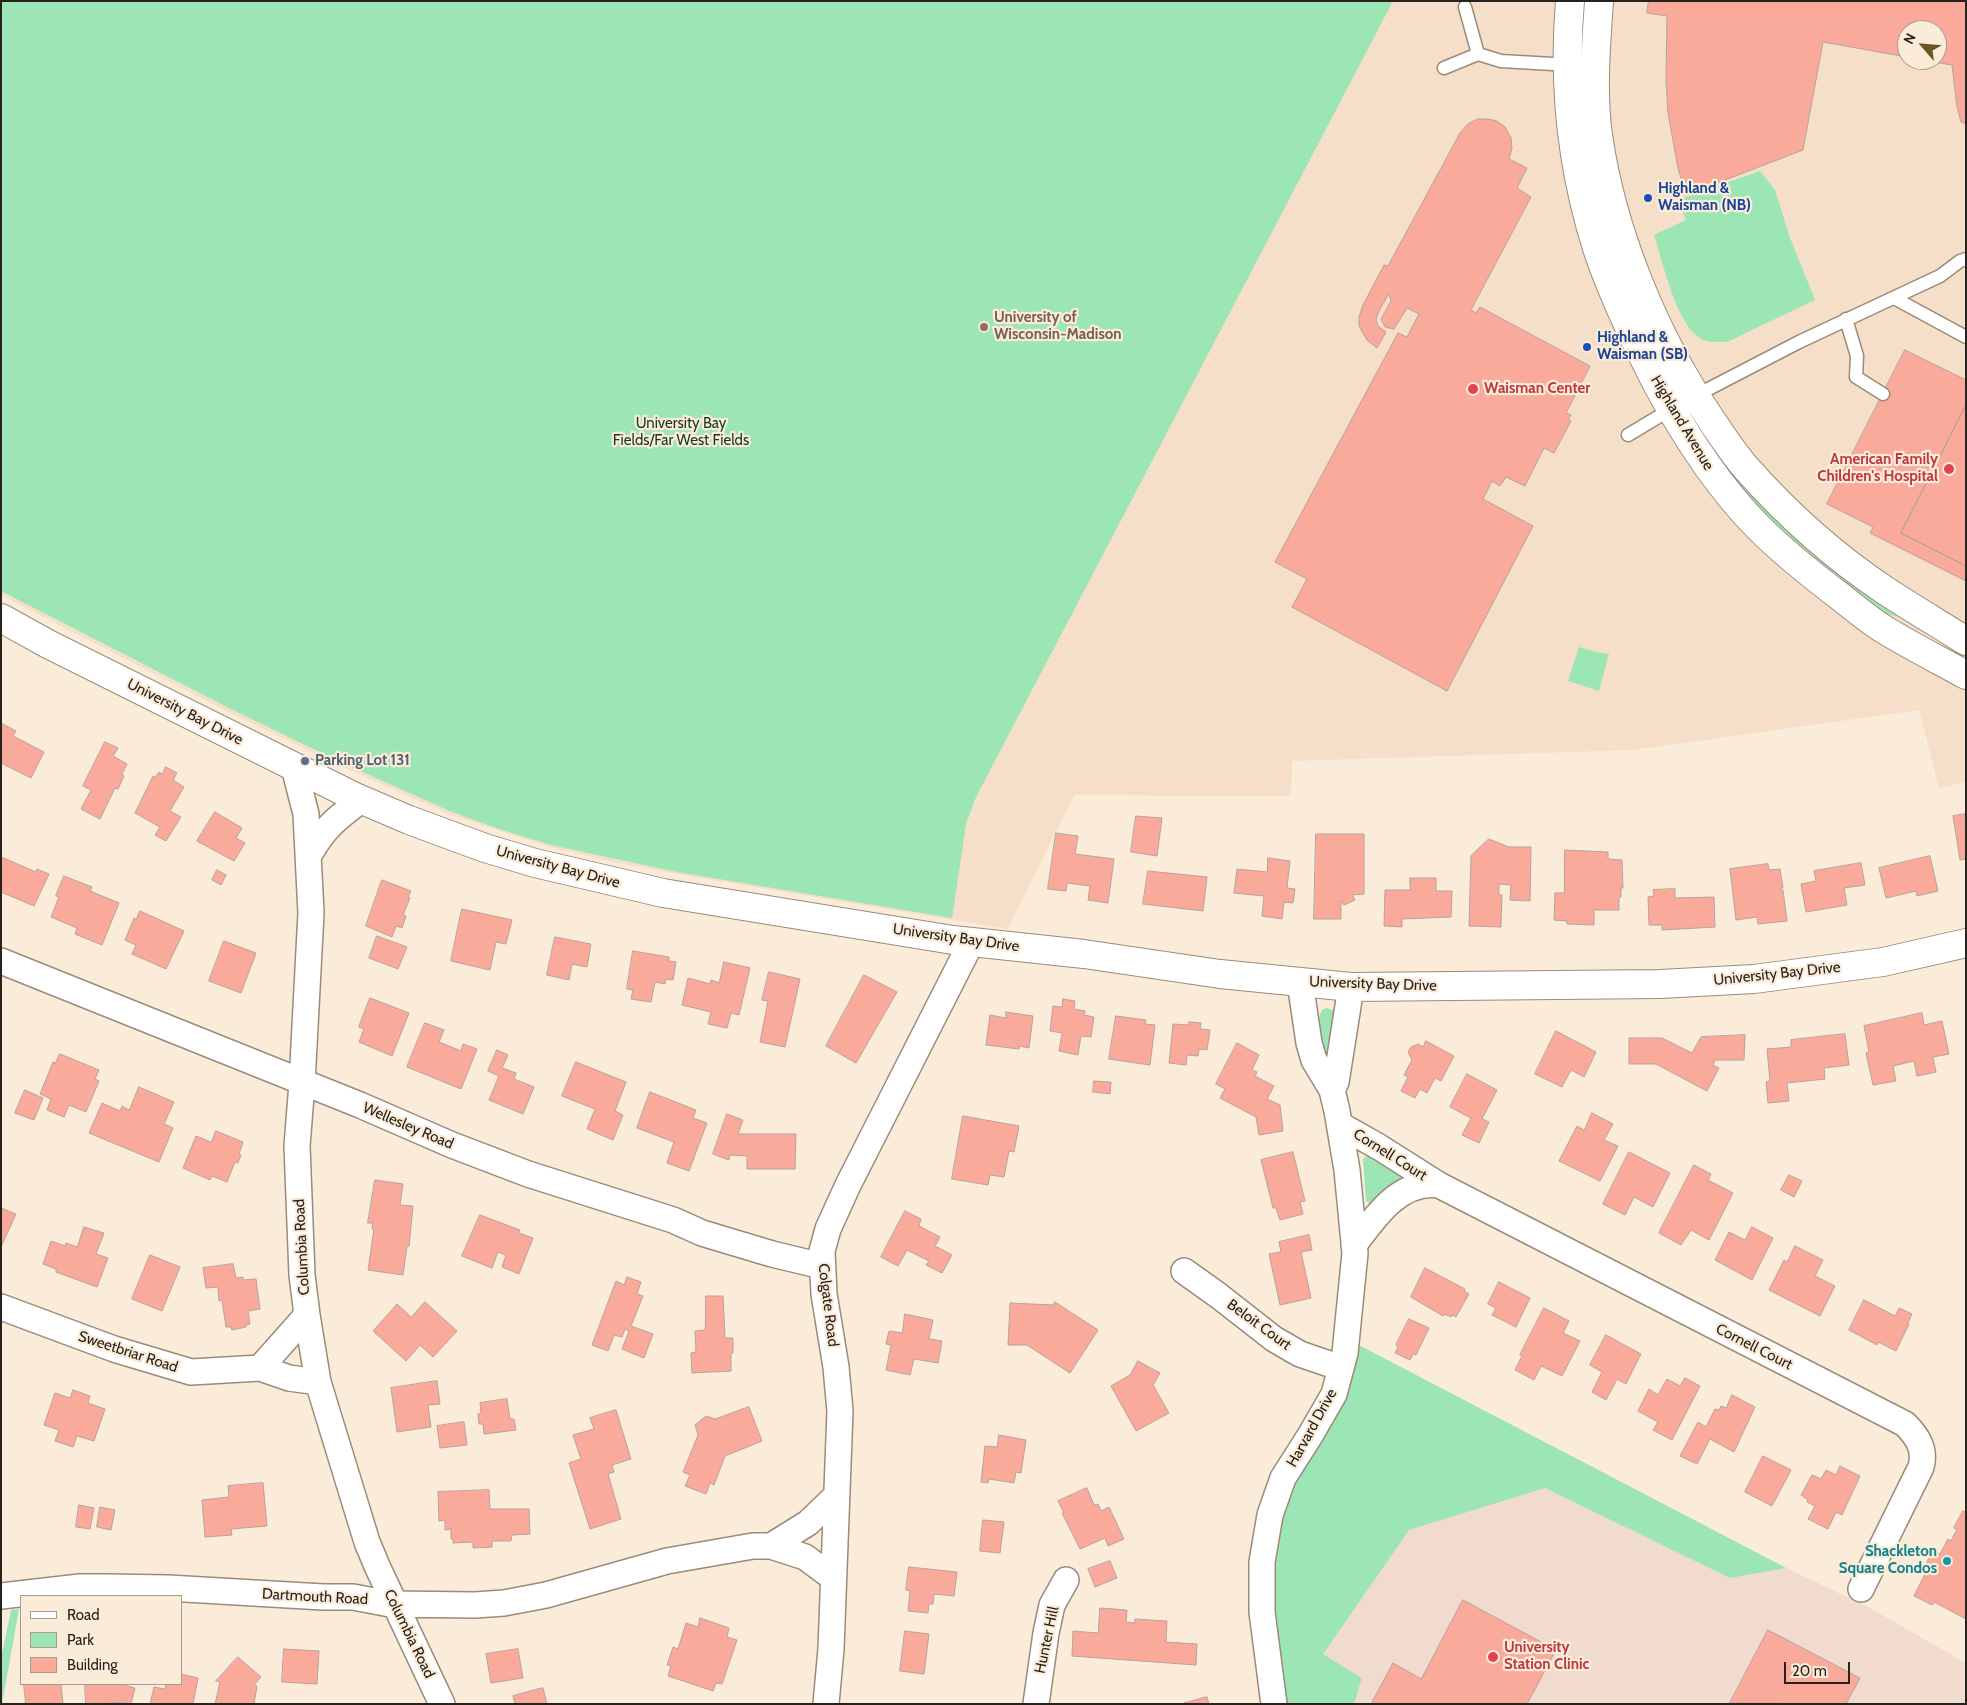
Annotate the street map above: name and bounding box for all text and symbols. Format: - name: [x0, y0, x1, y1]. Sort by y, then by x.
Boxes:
- north arrow: [1897, 20, 1947, 70]
- text: N: [1899, 30, 1920, 47]
- place label: Highland & Waisman (NB): [1658, 180, 1751, 215]
- marker: Highland & Waisman (NB): [1642, 192, 1654, 204]
- place label: University of Wisconsin-Madison: [994, 309, 1122, 344]
- marker: University of Wisconsin-Madison: [978, 321, 990, 333]
- place label: Highland & Waisman (SB): [1597, 329, 1688, 364]
- marker: Highland & Waisman (SB): [1581, 341, 1593, 353]
- street label: Highland Avenue: [1647, 372, 1717, 474]
- place label: Waisman Center: [1484, 380, 1590, 398]
- marker: Waisman Center: [1466, 382, 1480, 396]
- park label: University Bay Fields/Far West Fields: [613, 415, 749, 450]
- place label: American Family Children's Hospital: [1817, 451, 1938, 486]
- marker: American Family Children's Hospital: [1942, 462, 1956, 476]
- street label: University Bay Drive: [124, 675, 246, 749]
- place label: Parking Lot 131: [315, 752, 410, 770]
- marker: Parking Lot 131: [299, 755, 311, 767]
- street label: University Bay Drive: [494, 842, 622, 892]
- street label: University Bay Drive: [892, 920, 1020, 956]
- street label: University Bay Drive: [1713, 958, 1841, 990]
- street label: University Bay Drive: [1309, 973, 1437, 995]
- street label: Wellesley Road: [360, 1099, 456, 1153]
- street label: Cornell Court: [1350, 1125, 1430, 1185]
- street label: Columbia Road: [290, 1198, 314, 1296]
- street label: Colgate Road: [814, 1262, 842, 1348]
- street label: Beloit Court: [1223, 1296, 1295, 1354]
- street label: Cornell Court: [1713, 1320, 1795, 1374]
- street label: Sweetbriar Road: [76, 1327, 180, 1377]
- street label: Harvard Drive: [1283, 1386, 1341, 1470]
- place label: Shackleton Square Condos: [1839, 1543, 1937, 1578]
- marker: Shackleton Square Condos: [1941, 1555, 1953, 1567]
- street label: Dartmouth Road: [262, 1585, 368, 1609]
- street label: Columbia Road: [380, 1587, 438, 1681]
- legend: [20, 1595, 182, 1685]
- street label: Hunter Hill: [1031, 1605, 1063, 1675]
- text: Road: [67, 1606, 100, 1624]
- text: Park: [67, 1631, 94, 1649]
- place label: University Station Clinic: [1504, 1639, 1589, 1674]
- marker: University Station Clinic: [1486, 1650, 1500, 1664]
- scale bar: [1787, 1652, 1853, 1684]
- text: Building: [67, 1656, 118, 1674]
- text: 20 m: [1792, 1662, 1827, 1680]

